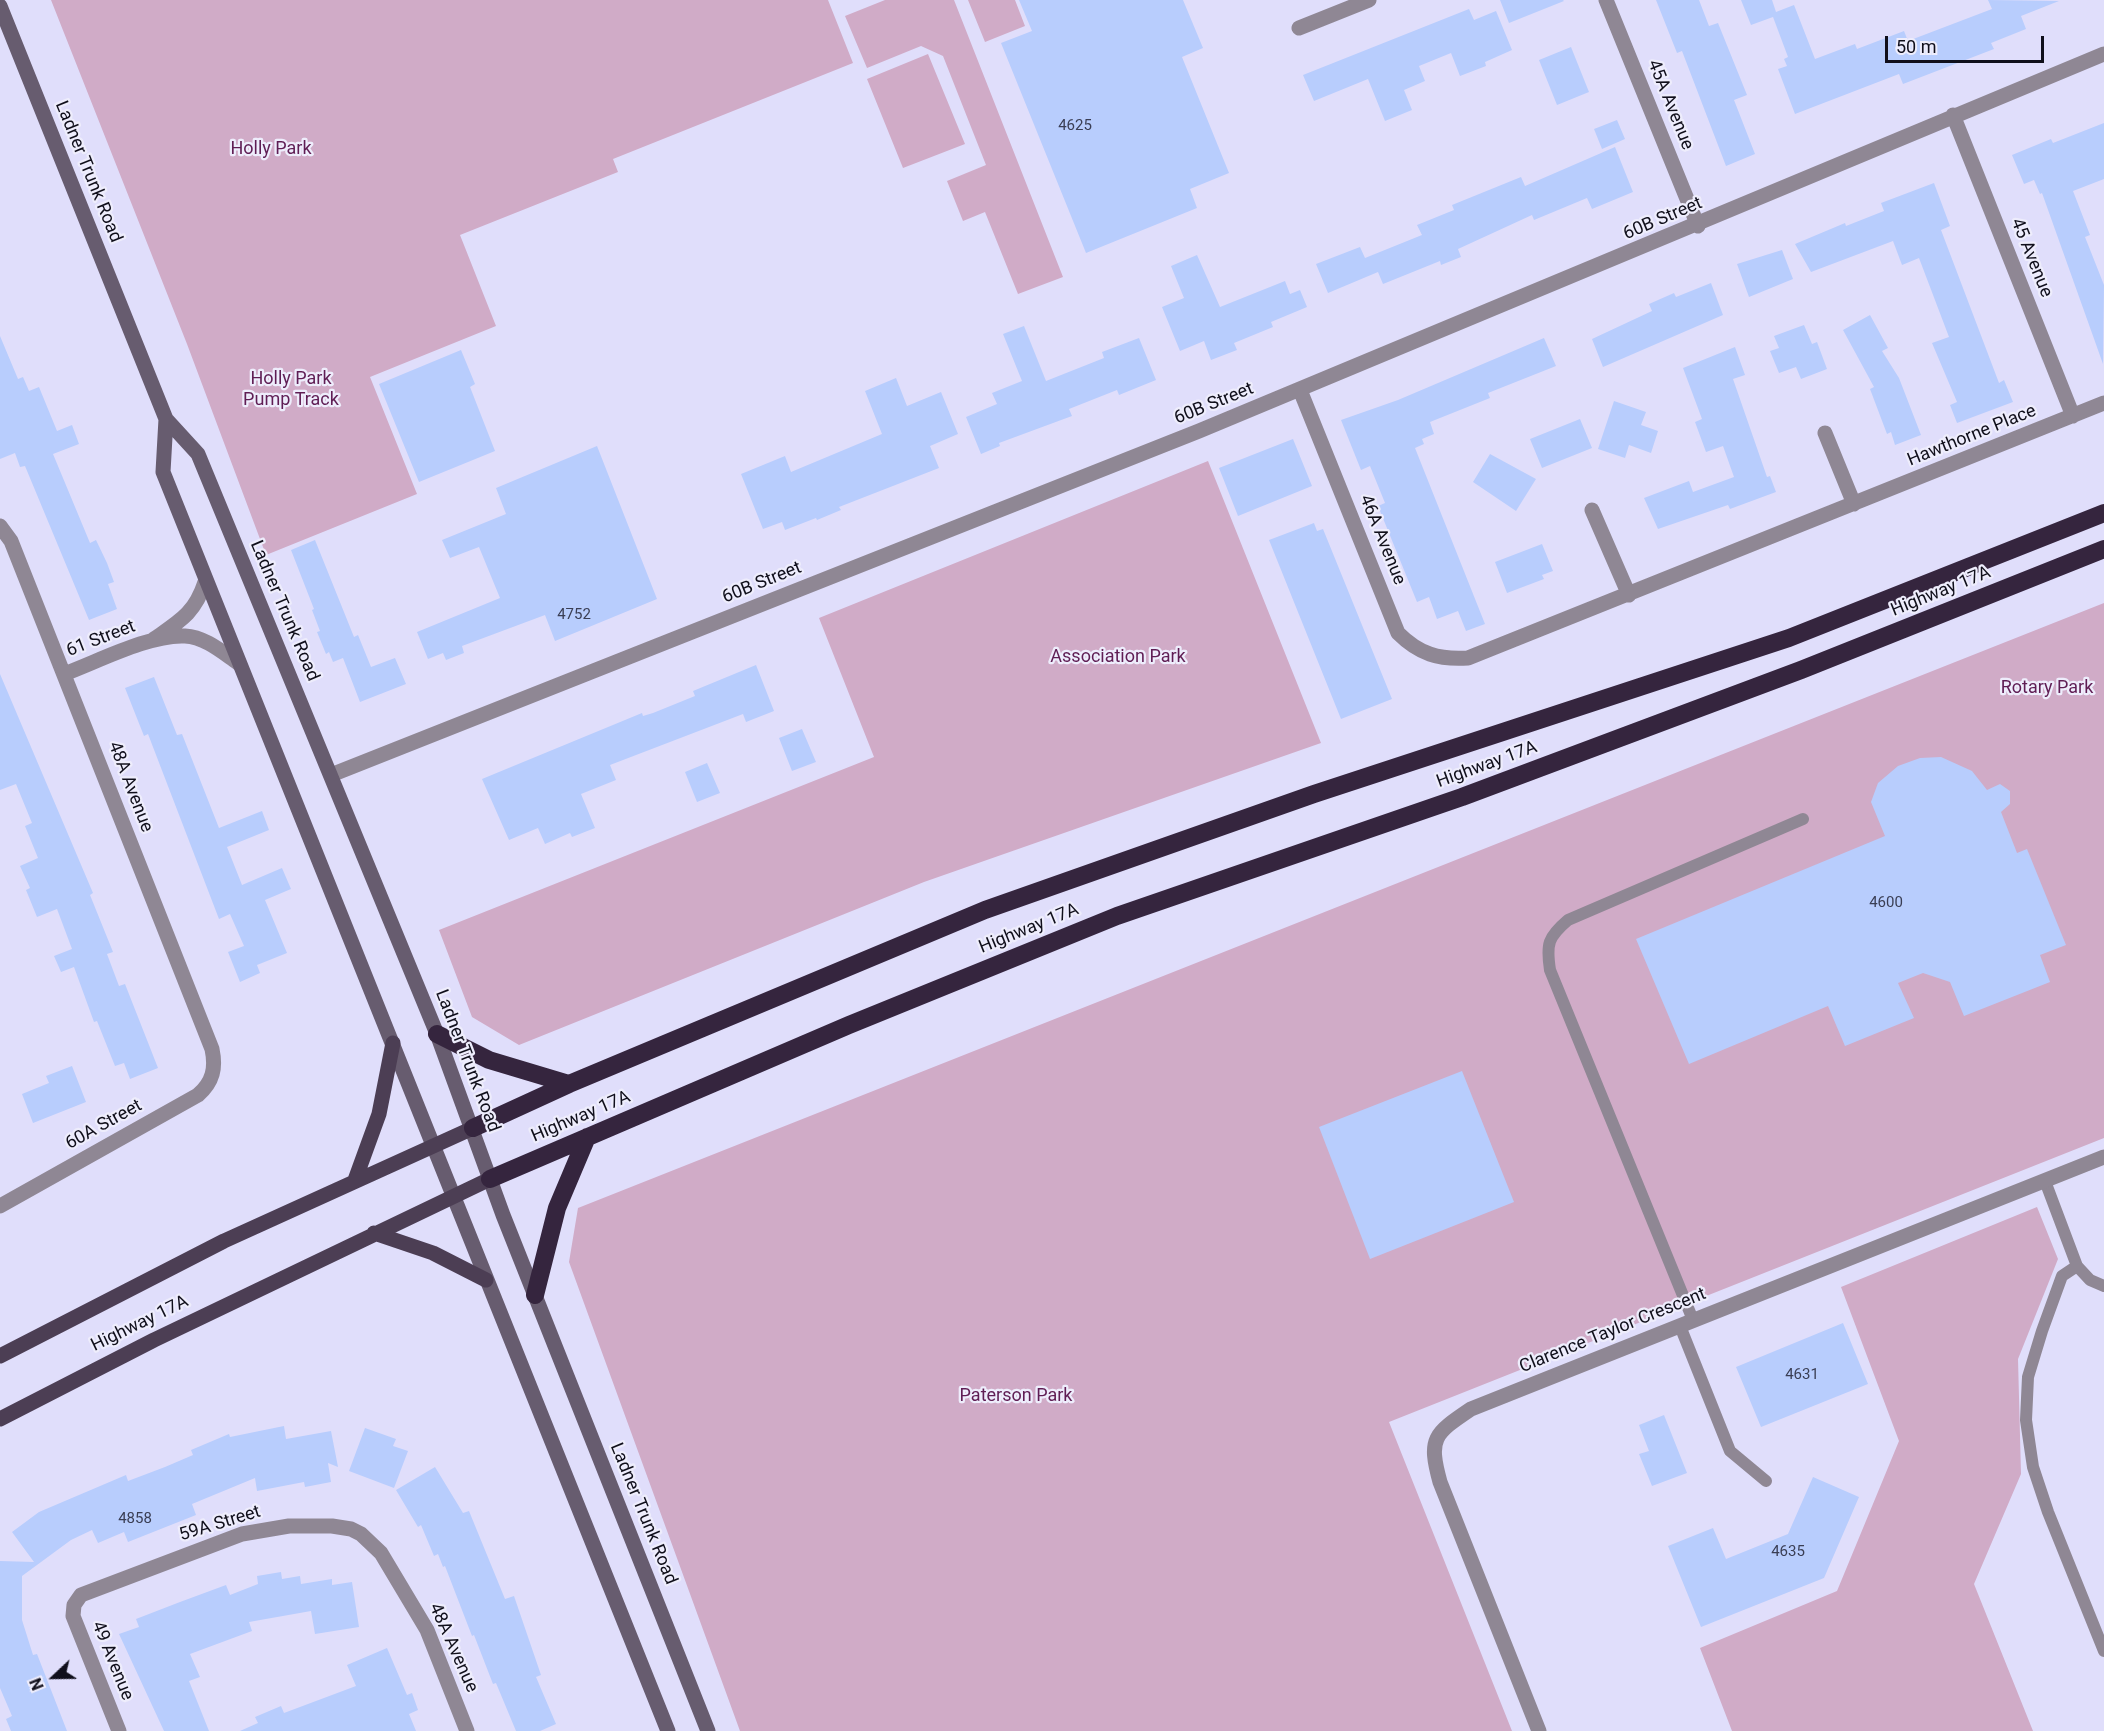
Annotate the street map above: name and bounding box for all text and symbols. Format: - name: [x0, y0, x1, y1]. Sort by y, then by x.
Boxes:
- scale bar: [1888, 24, 2047, 62]
- text: 50 m: [1896, 36, 1936, 57]
- street label: 45A Avenue: [1642, 57, 1698, 153]
- street label: Ladner Trunk Road: [50, 98, 126, 246]
- house number: 4625: [1058, 117, 1092, 135]
- park label: Holly Park: [230, 138, 312, 160]
- street label: 60B Street: [1620, 193, 1706, 245]
- street label: 45 Avenue: [2005, 215, 2057, 301]
- park label: Holly Park Pump Track: [243, 368, 339, 410]
- street label: 60B Street: [1171, 378, 1257, 430]
- street label: Hawthorne Place: [1905, 400, 2039, 472]
- street label: 46A Avenue: [1354, 492, 1410, 588]
- street label: Ladner Trunk Road: [245, 537, 323, 685]
- street label: 60B Street: [719, 557, 805, 609]
- street label: Highway 17A: [1888, 562, 1994, 622]
- house number: 4752: [557, 606, 591, 624]
- street label: 61 Street: [63, 616, 139, 662]
- park label: Association Park: [1050, 646, 1186, 668]
- park label: Rotary Park: [2001, 677, 2093, 699]
- street label: Highway 17A: [1434, 737, 1540, 793]
- street label: 48A Avenue: [103, 739, 157, 835]
- house number: 4600: [1869, 894, 1903, 912]
- street label: Highway 17A: [976, 899, 1082, 959]
- street label: Ladner Trunk Road: [430, 987, 504, 1135]
- street label: Highway 17A: [528, 1086, 634, 1148]
- street label: 60A Street: [62, 1095, 146, 1155]
- street label: Clarence Taylor Crescent: [1517, 1284, 1709, 1378]
- street label: Highway 17A: [88, 1291, 192, 1357]
- house number: 4631: [1785, 1366, 1819, 1384]
- park label: Paterson Park: [960, 1385, 1072, 1407]
- street label: Ladner Trunk Road: [605, 1440, 681, 1588]
- street label: 59A Street: [177, 1501, 263, 1547]
- house number: 4858: [118, 1510, 152, 1528]
- house number: 4635: [1771, 1543, 1805, 1561]
- street label: 48A Avenue: [424, 1600, 482, 1696]
- street label: 49 Avenue: [86, 1618, 138, 1704]
- north arrow: [24, 1647, 84, 1707]
- text: N: [26, 1675, 48, 1693]

